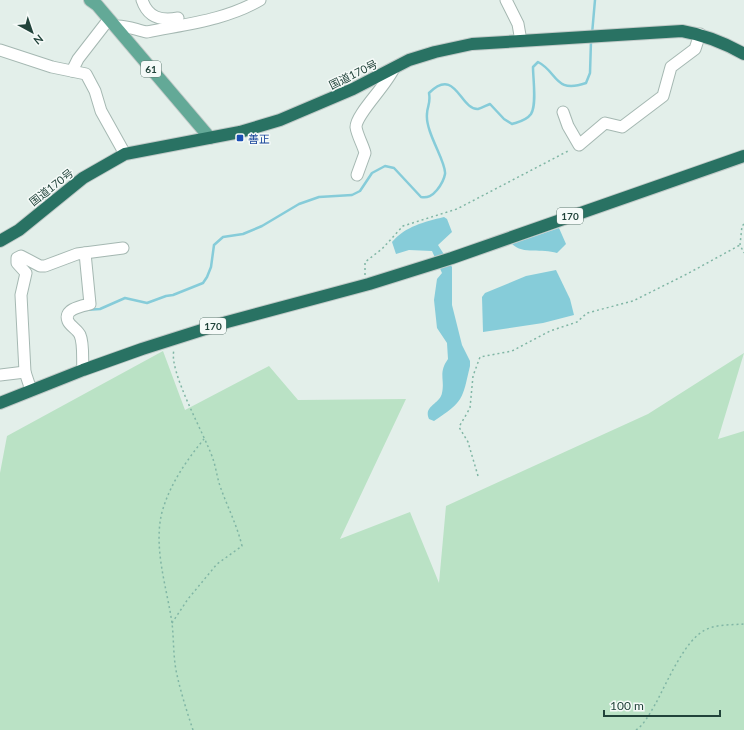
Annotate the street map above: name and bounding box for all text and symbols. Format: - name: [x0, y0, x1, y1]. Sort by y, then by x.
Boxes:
- north arrow: [12, 12, 52, 52]
- text: N: [31, 32, 46, 48]
- street label: 国道170号: [327, 57, 379, 91]
- road number: 61: [141, 61, 161, 77]
- place label: 善正: [248, 132, 270, 145]
- marker: 善正: [235, 133, 245, 143]
- street label: 国道170号: [26, 166, 76, 208]
- road number: 170: [557, 208, 583, 224]
- road number: 170: [200, 318, 226, 334]
- scale bar: [604, 692, 720, 718]
- text: 100 m: [610, 698, 644, 713]

